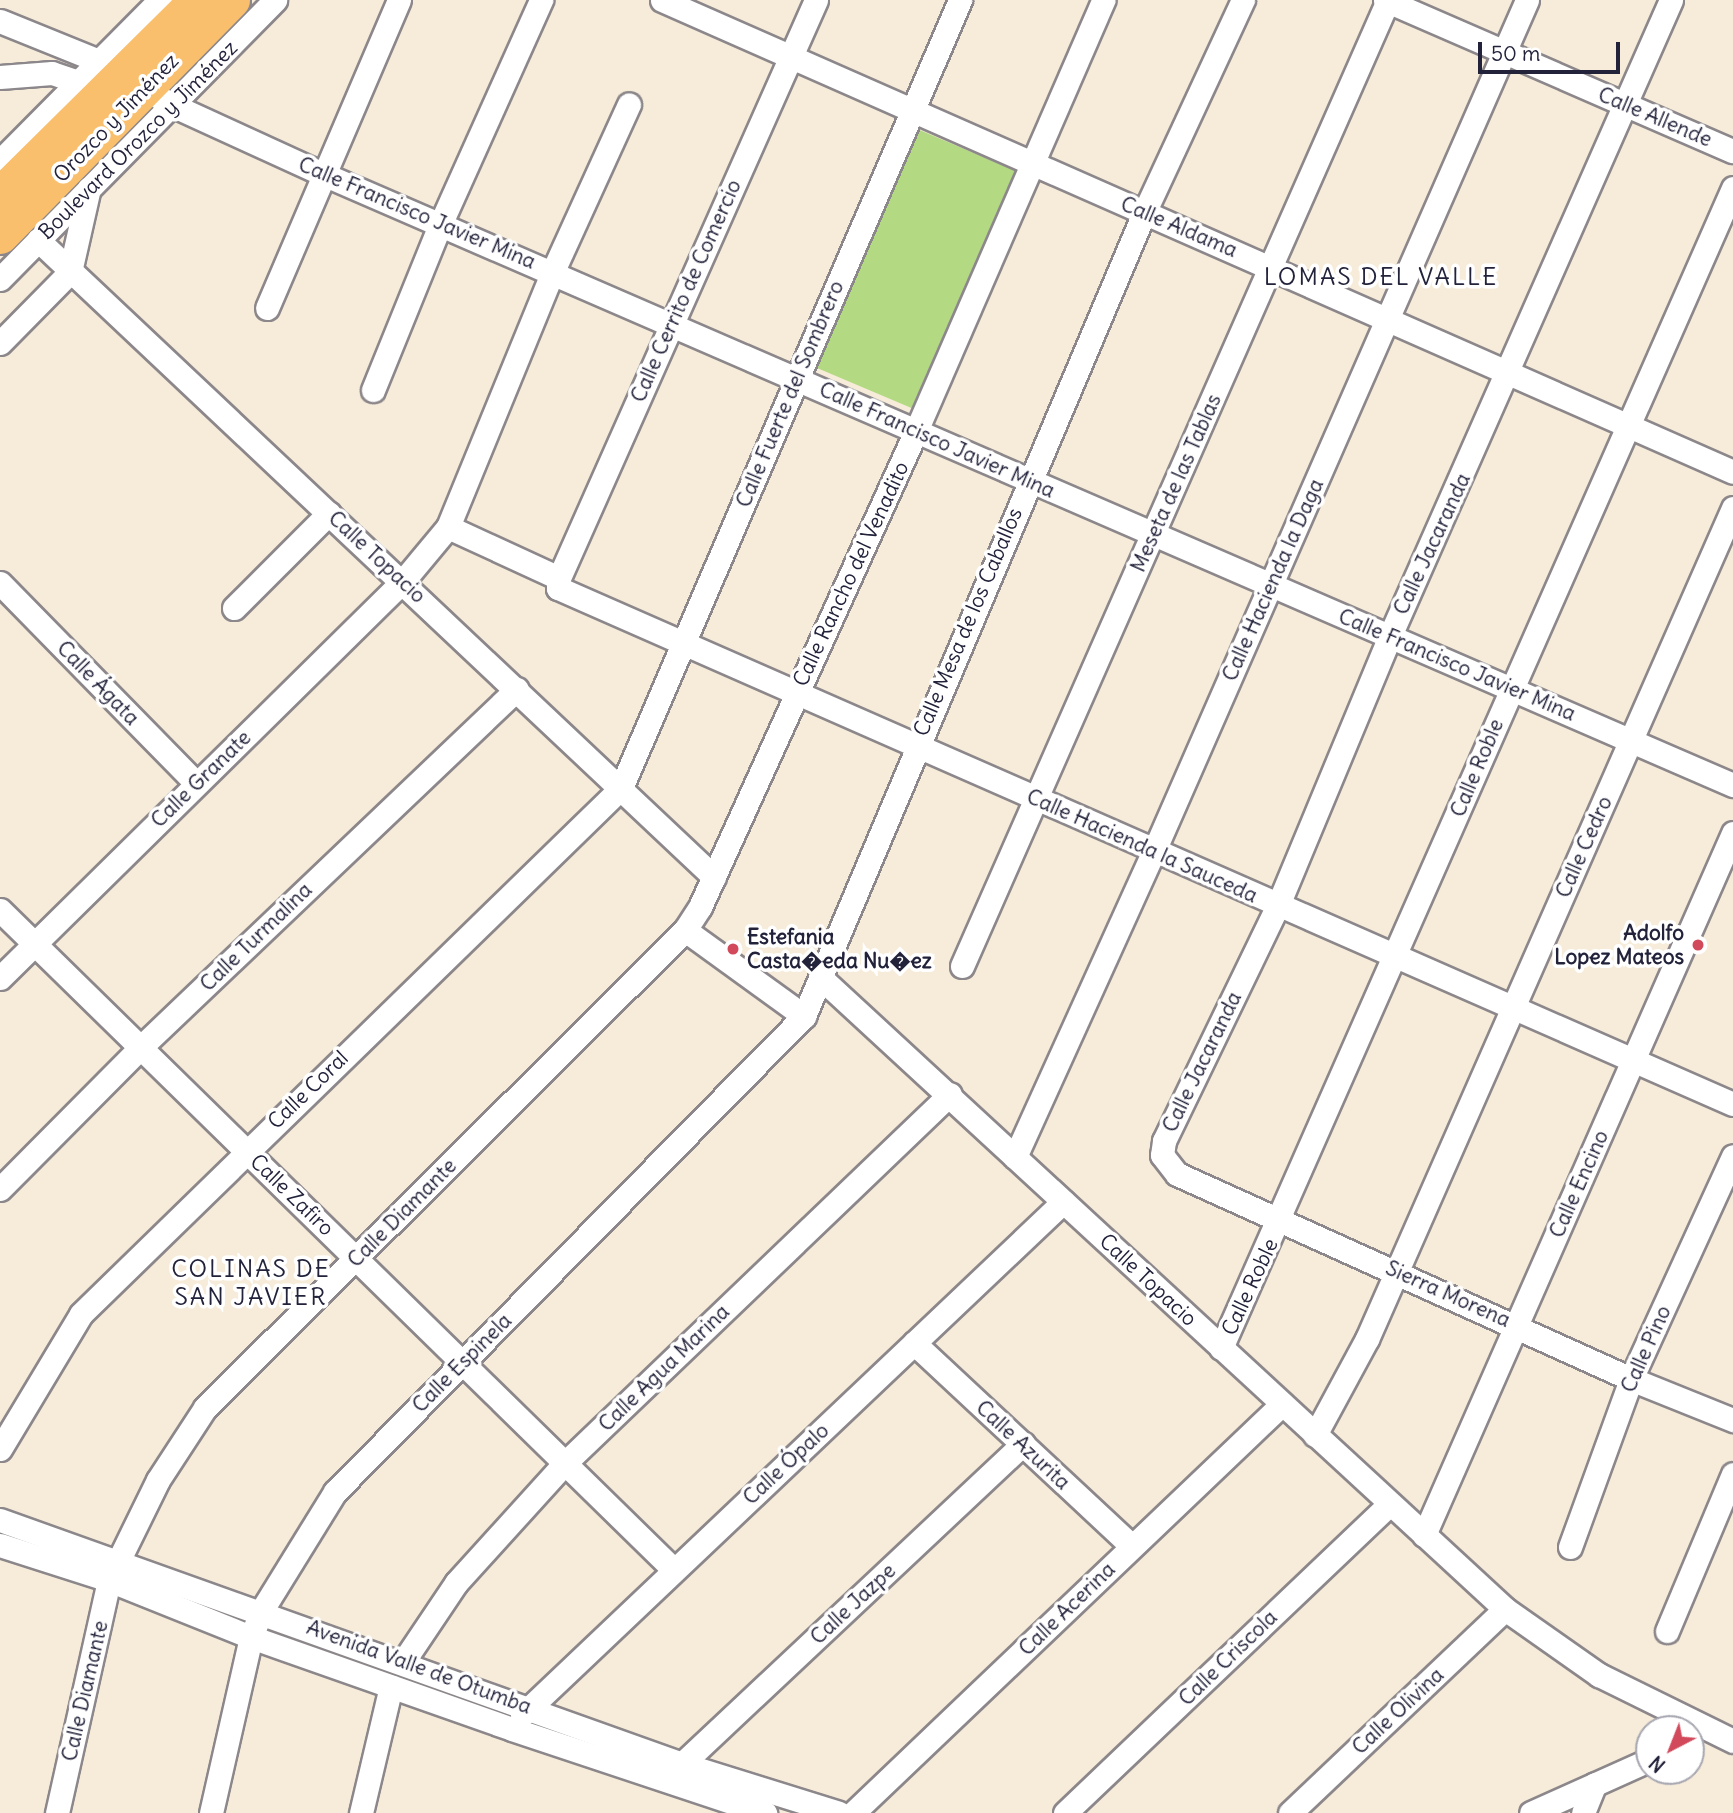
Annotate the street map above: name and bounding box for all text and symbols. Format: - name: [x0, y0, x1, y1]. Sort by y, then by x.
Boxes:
- scale bar: [1481, 28, 1623, 72]
- street label: Boulevard Orozco y Jiménez: [33, 35, 243, 245]
- text: 50 m: [1491, 40, 1540, 67]
- street label: Orozco y Jiménez: [48, 48, 184, 188]
- street label: Calle Allende: [1594, 82, 1716, 152]
- street label: Calle Francisco Javier Mina: [295, 152, 539, 274]
- street label: Calle Cerrito de Comercio: [625, 176, 747, 406]
- street label: Calle Aldama: [1117, 191, 1241, 263]
- district label: LOMAS DEL VALLE: [1266, 263, 1496, 291]
- street label: Calle Fuerte del Sombrero: [731, 277, 849, 511]
- street label: Calle Francisco Javier Mina: [815, 377, 1059, 503]
- street label: Meseta de las Tablas: [1125, 390, 1227, 576]
- street label: Calle Rancho del Venadito: [788, 458, 914, 690]
- street label: Calle Jacaranda: [1388, 469, 1476, 619]
- street label: Calle Hacienda la Daga: [1217, 475, 1329, 685]
- street label: Calle Mesa de los Caballos: [908, 504, 1028, 740]
- street label: Calle Topacio: [323, 506, 431, 608]
- street label: Calle Francisco Javier Mina: [1335, 604, 1579, 726]
- street label: Calle Ágata: [52, 636, 144, 730]
- street label: Calle Roble: [1445, 715, 1509, 821]
- street label: Calle Granate: [146, 725, 256, 833]
- street label: Calle Hacienda la Sauceda: [1023, 784, 1261, 908]
- street label: Calle Cedro: [1550, 792, 1618, 902]
- street label: Calle Turmalina: [195, 877, 317, 997]
- place label: Adolfo Lopez Mateos: [1554, 920, 1684, 970]
- place label: Estefania Casta�eda Nu�ez: [747, 924, 932, 974]
- marker: Adolfo Lopez Mateos: [1690, 937, 1706, 953]
- marker: Estefania Casta�eda Nu�ez: [725, 941, 741, 957]
- street label: Calle Jacaranda: [1157, 988, 1247, 1136]
- street label: Calle Coral: [263, 1046, 353, 1134]
- street label: Calle Encino: [1544, 1126, 1614, 1242]
- street label: Calle Zafiro: [245, 1149, 339, 1241]
- street label: Calle Diamante: [342, 1153, 462, 1273]
- street label: Calle Topacio: [1094, 1229, 1202, 1331]
- street label: Calle Roble: [1217, 1235, 1283, 1339]
- district label: COLINAS DE SAN JAVIER: [172, 1255, 330, 1311]
- street label: Sierra Morena: [1382, 1255, 1514, 1333]
- street label: Calle Agua Marina: [593, 1299, 735, 1437]
- street label: Calle Pino: [1616, 1302, 1676, 1396]
- street label: Calle Espinela: [407, 1308, 517, 1418]
- street label: Calle Azurita: [971, 1395, 1075, 1495]
- street label: Calle Ópalo: [738, 1418, 834, 1510]
- street label: Calle Acerina: [1014, 1557, 1120, 1661]
- street label: Calle Jazpe: [805, 1558, 901, 1650]
- street label: Calle Criscola: [1174, 1605, 1282, 1711]
- street label: Avenida Valle de Otumba: [303, 1615, 535, 1719]
- street label: Calle Diamante: [57, 1618, 113, 1764]
- street label: Calle Olivina: [1347, 1662, 1449, 1760]
- north arrow: [1635, 1715, 1705, 1785]
- text: N: [1644, 1751, 1670, 1777]

